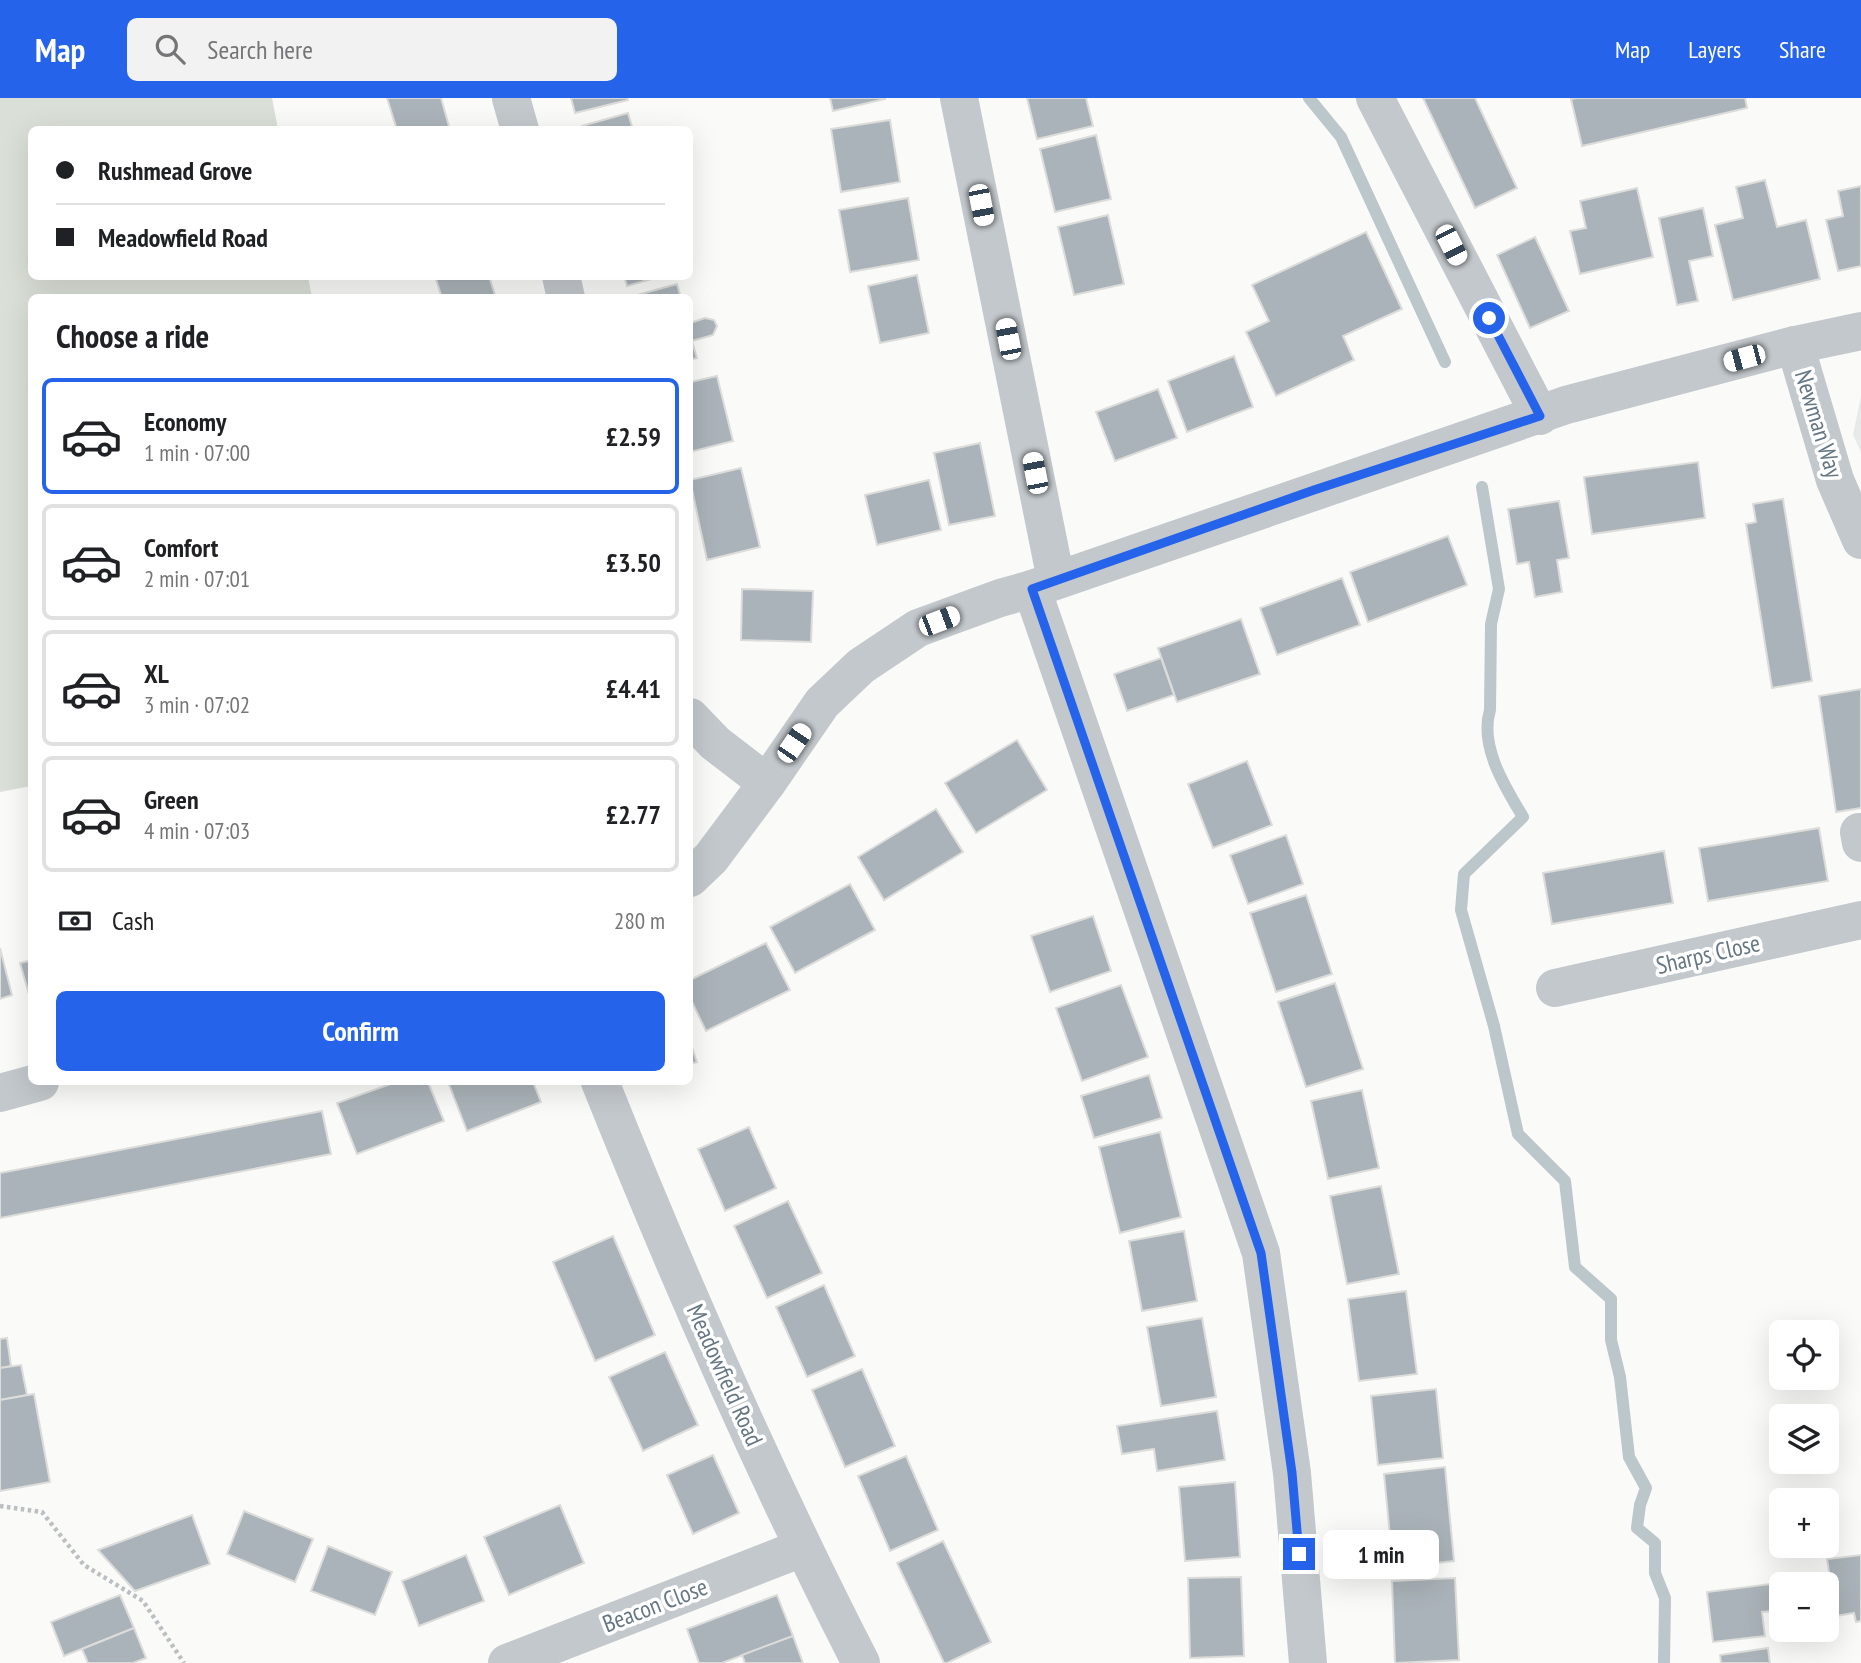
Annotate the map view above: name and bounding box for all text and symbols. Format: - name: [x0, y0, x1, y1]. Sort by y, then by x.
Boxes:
- search box: [127, 18, 617, 81]
- text: Map: [35, 28, 85, 71]
- icon: search: [151, 30, 189, 68]
- text: Search here: [207, 33, 313, 66]
- text: Map: [1615, 34, 1650, 65]
- text: Layers: [1688, 34, 1741, 65]
- text: Share: [1779, 34, 1826, 65]
- text: Rushmead Grove: [98, 154, 252, 187]
- car: [967, 182, 996, 228]
- text: Meadowfield Road: [98, 221, 268, 254]
- car: [1433, 222, 1470, 268]
- route start: [1473, 302, 1505, 334]
- text: Choose a ride: [56, 315, 209, 357]
- car: [994, 316, 1023, 362]
- car: [1721, 342, 1768, 374]
- street label: Newman Way: [1788, 366, 1850, 482]
- icon: car: [60, 405, 123, 468]
- text: Economy: [144, 405, 226, 438]
- text: £2.59: [606, 420, 661, 453]
- text: 1 min · 07:00: [144, 438, 250, 467]
- car: [1021, 450, 1050, 496]
- icon: car: [60, 531, 123, 594]
- text: Comfort: [144, 531, 218, 564]
- text: £3.50: [606, 546, 661, 579]
- text: 2 min · 07:01: [144, 564, 250, 593]
- car: [916, 604, 963, 638]
- icon: car: [60, 657, 123, 720]
- text: XL: [144, 657, 169, 690]
- text: £4.41: [606, 672, 661, 705]
- text: 3 min · 07:02: [144, 690, 250, 719]
- car: [774, 720, 815, 766]
- icon: car: [60, 783, 123, 846]
- text: Green: [144, 783, 199, 816]
- text: £2.77: [606, 798, 661, 831]
- text: 4 min · 07:03: [144, 816, 250, 845]
- icon: cash: [56, 902, 94, 940]
- text: Cash: [112, 904, 154, 937]
- text: 280 m: [614, 906, 665, 935]
- street label: Sharps Close: [1653, 927, 1763, 981]
- button: Confirm: [56, 991, 665, 1071]
- street label: Meadowfield Road: [680, 1299, 770, 1451]
- map controls: [1769, 1320, 1839, 1642]
- button: locate: [1769, 1320, 1839, 1390]
- button: layers: [1769, 1404, 1839, 1474]
- button: +: [1769, 1488, 1839, 1558]
- callout: 1 min: [1324, 1530, 1439, 1578]
- route end: [1283, 1538, 1315, 1570]
- text: 1 min: [1358, 1540, 1404, 1569]
- street label: Beacon Close: [598, 1571, 712, 1639]
- button: −: [1769, 1572, 1839, 1642]

